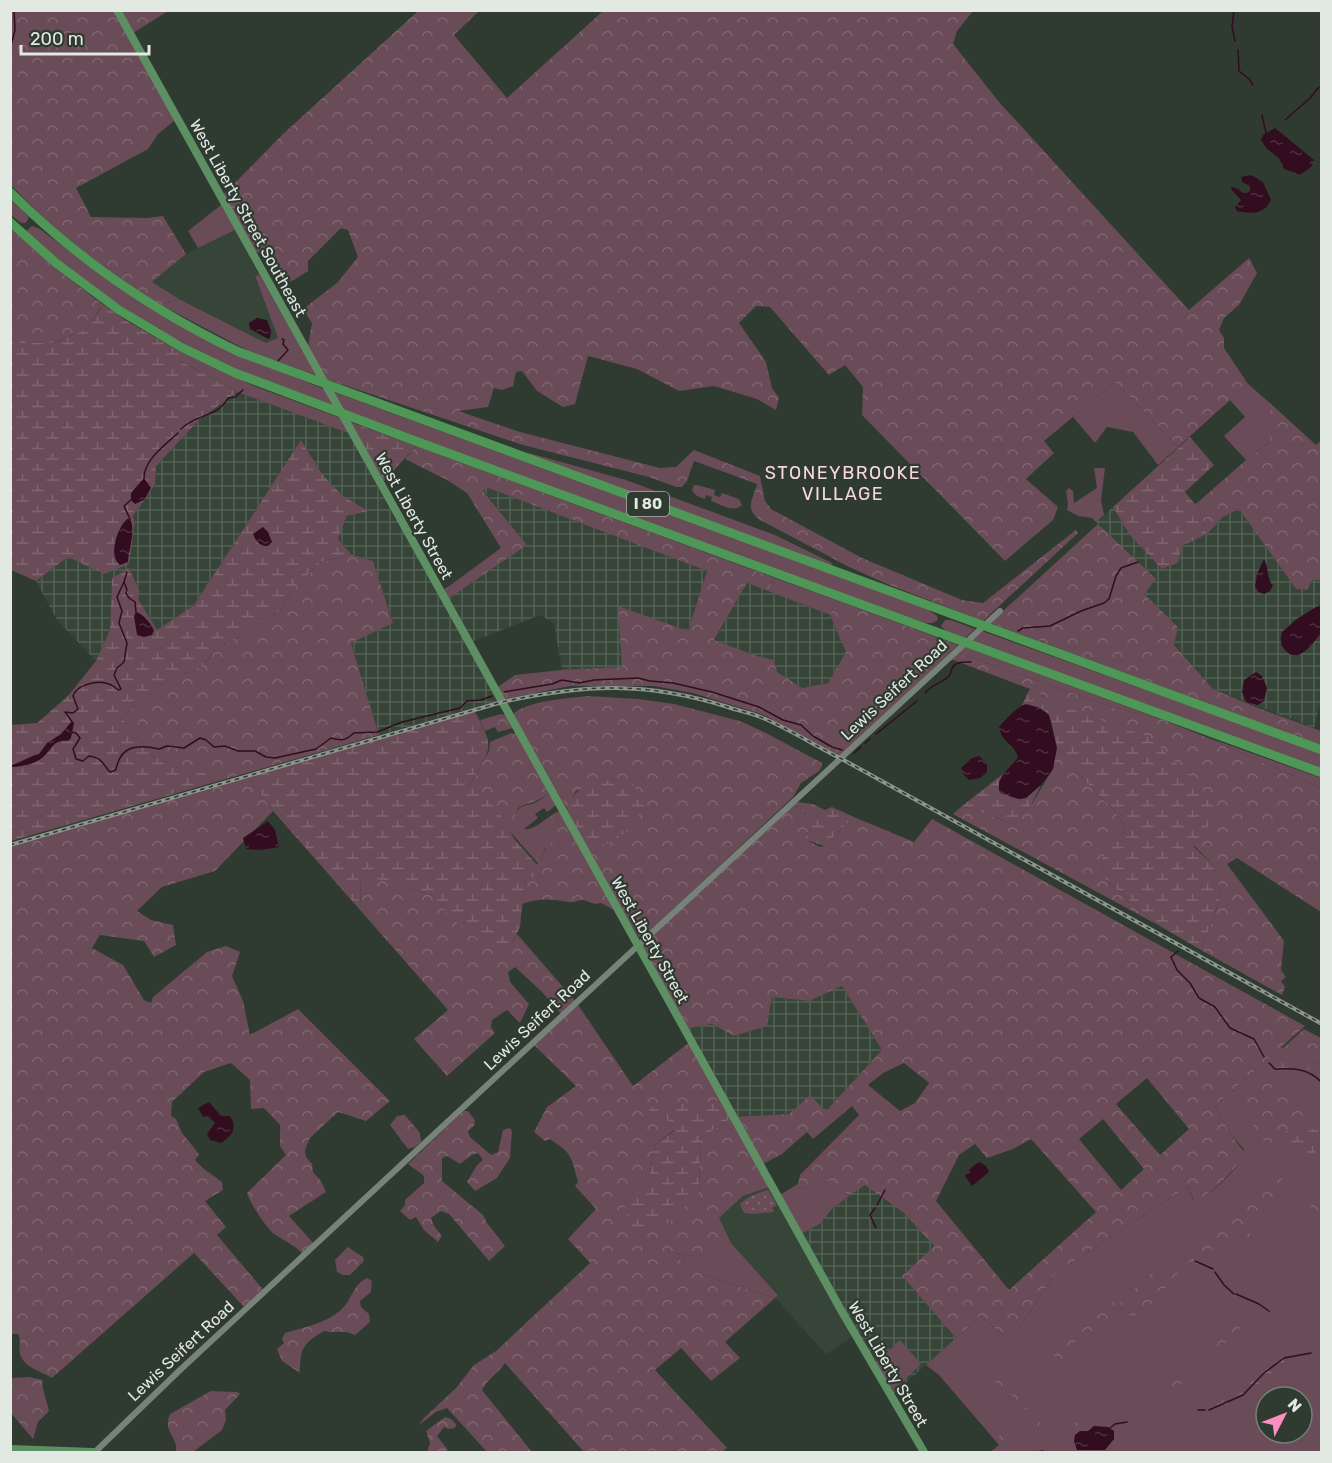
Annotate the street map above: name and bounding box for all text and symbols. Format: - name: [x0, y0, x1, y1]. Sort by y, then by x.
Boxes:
- scale bar: [21, 18, 148, 56]
- text: 200 m: [30, 28, 84, 50]
- street label: West Liberty Street Southeast: [186, 116, 310, 320]
- street label: West Liberty Street: [371, 449, 457, 583]
- district label: STONEYBROOKE VILLAGE: [765, 462, 921, 505]
- road number: I 80: [627, 492, 669, 516]
- street label: Lewis Seifert Road: [837, 636, 951, 744]
- street label: West Liberty Street: [607, 873, 693, 1007]
- street label: Lewis Seifert Road: [480, 966, 594, 1074]
- street label: Lewis Seifert Road: [124, 1297, 238, 1405]
- street label: West Liberty Street: [844, 1298, 932, 1430]
- north arrow: [1254, 1385, 1314, 1445]
- text: N: [1284, 1395, 1306, 1416]

